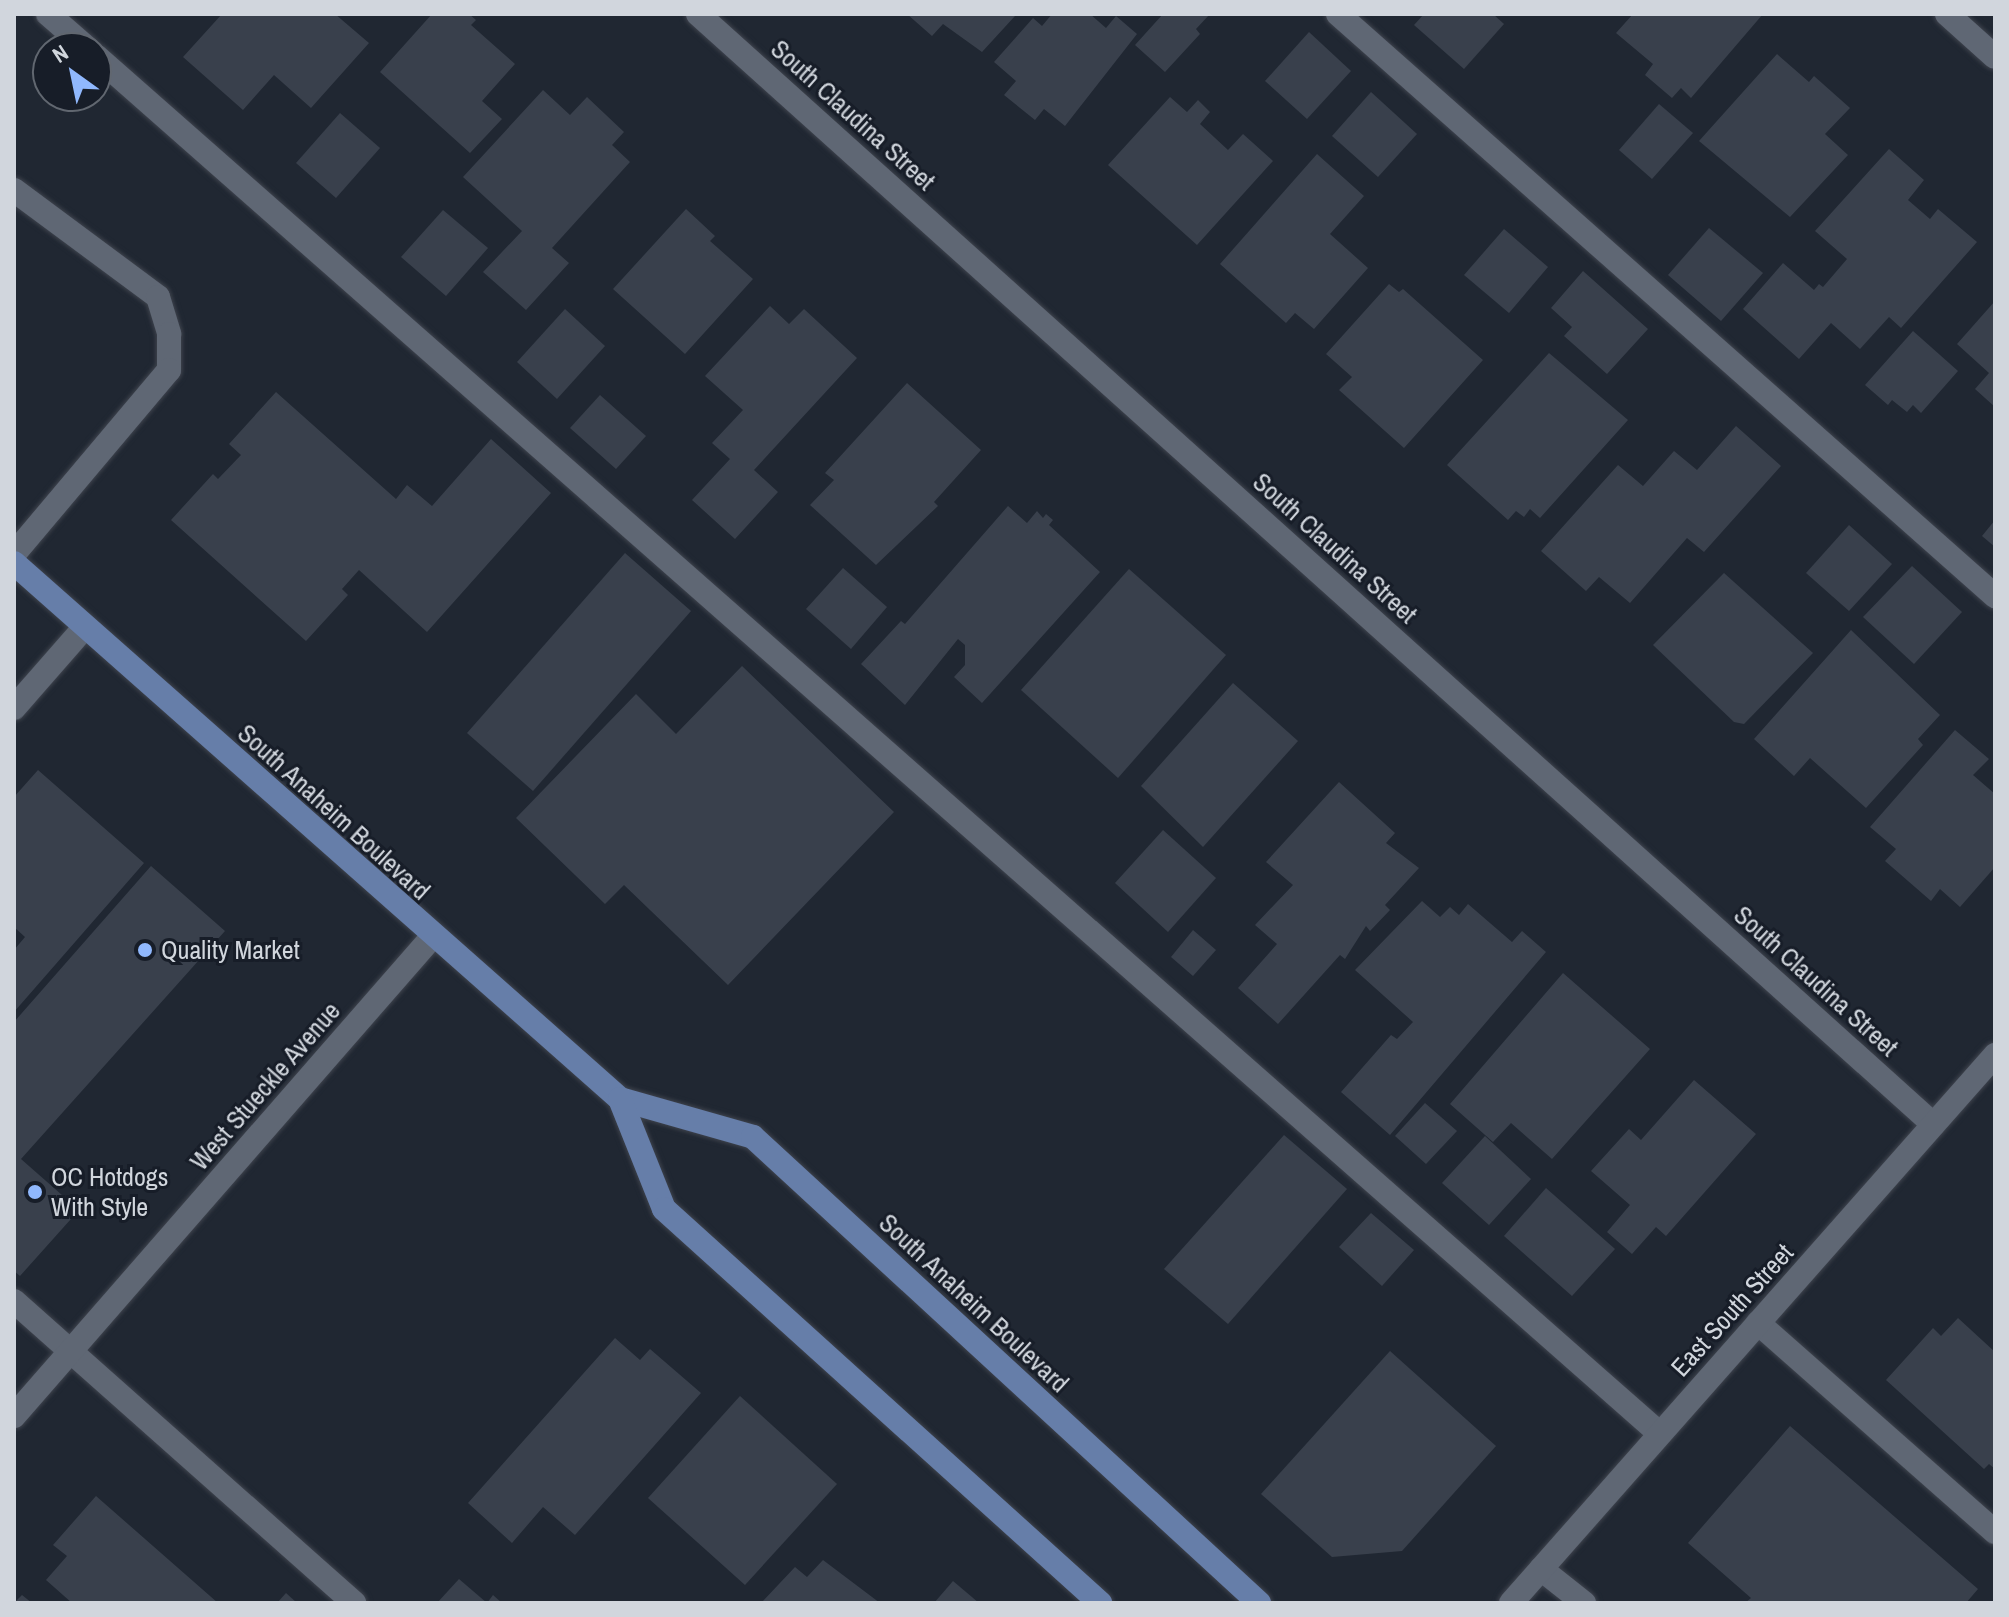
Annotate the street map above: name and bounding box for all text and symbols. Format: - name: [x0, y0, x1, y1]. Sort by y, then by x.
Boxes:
- north arrow: [32, 32, 112, 112]
- street label: South Claudina Street: [765, 33, 941, 197]
- text: N: [46, 37, 74, 70]
- street label: South Claudina Street: [1247, 466, 1423, 630]
- street label: South Anaheim Boulevard: [231, 717, 437, 907]
- street label: South Claudina Street: [1728, 899, 1904, 1063]
- place label: Quality Market: [161, 934, 300, 966]
- marker: Quality Market: [136, 941, 154, 959]
- street label: West Stueckle Avenue: [183, 995, 347, 1177]
- place label: OC Hotdogs With Style: [51, 1161, 168, 1222]
- marker: OC Hotdogs With Style: [26, 1183, 44, 1201]
- street label: South Anaheim Boulevard: [872, 1207, 1076, 1399]
- street label: East South Street: [1664, 1237, 1800, 1383]

